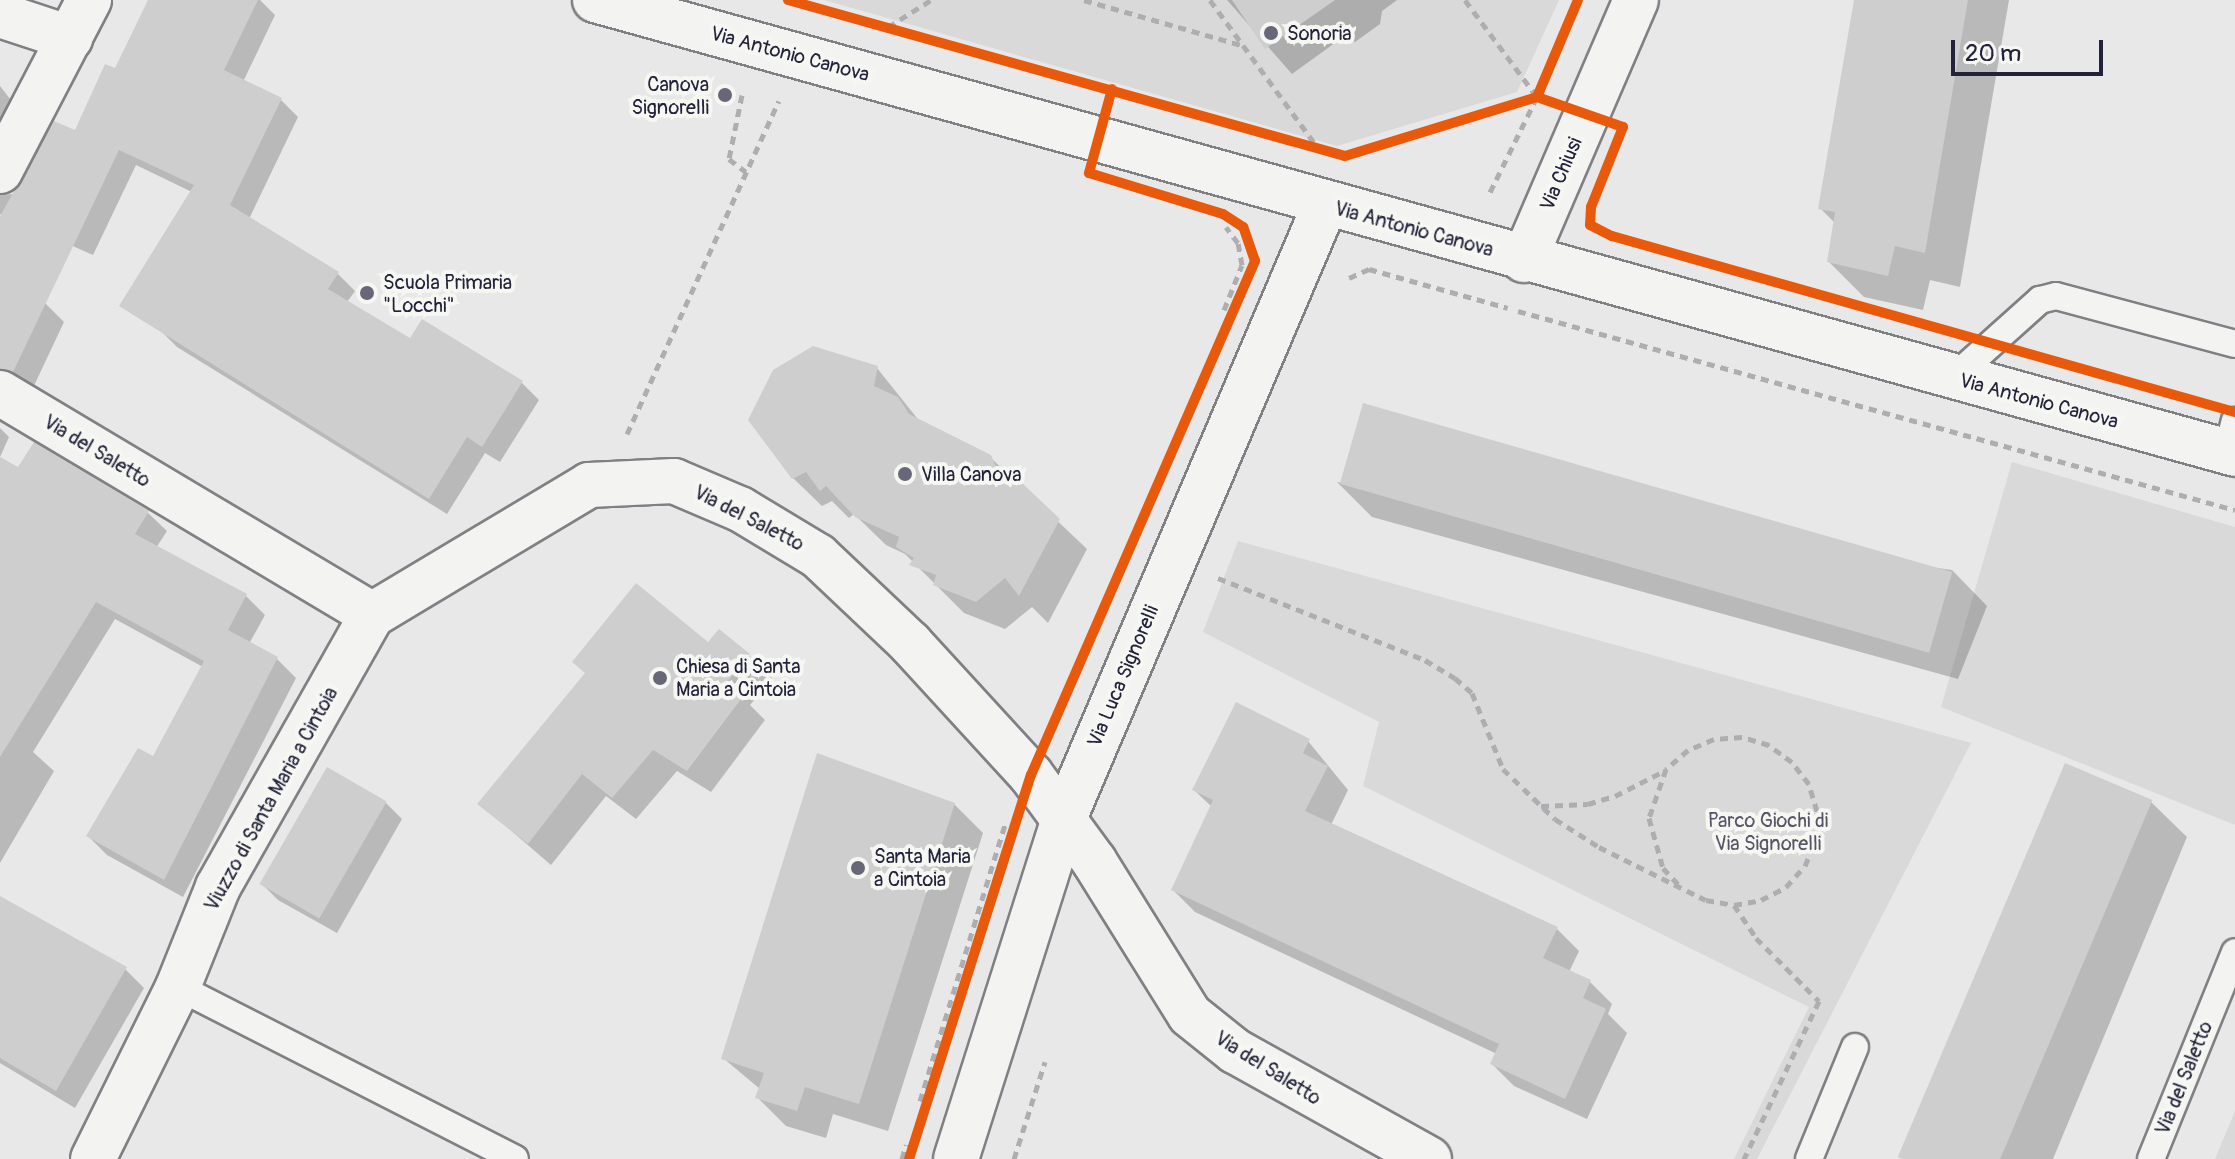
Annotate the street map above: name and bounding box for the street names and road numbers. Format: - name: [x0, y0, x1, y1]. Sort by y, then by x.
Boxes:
- street label: Via Antonio Canova: [708, 21, 872, 87]
- street label: Via Chiusi: [1535, 134, 1587, 214]
- street label: Via Antonio Canova: [1332, 196, 1496, 262]
- street label: Via Antonio Canova: [1957, 368, 2121, 434]
- street label: Via del Saletto: [39, 410, 155, 492]
- street label: Via del Saletto: [690, 480, 808, 556]
- street label: Via Luca Signorelli: [1082, 601, 1164, 751]
- street label: Viuzzo di Santa Maria a Cintoia: [199, 683, 343, 915]
- street label: Via del Saletto: [2150, 1018, 2218, 1138]
- street label: Via del Saletto: [1211, 1026, 1325, 1110]

